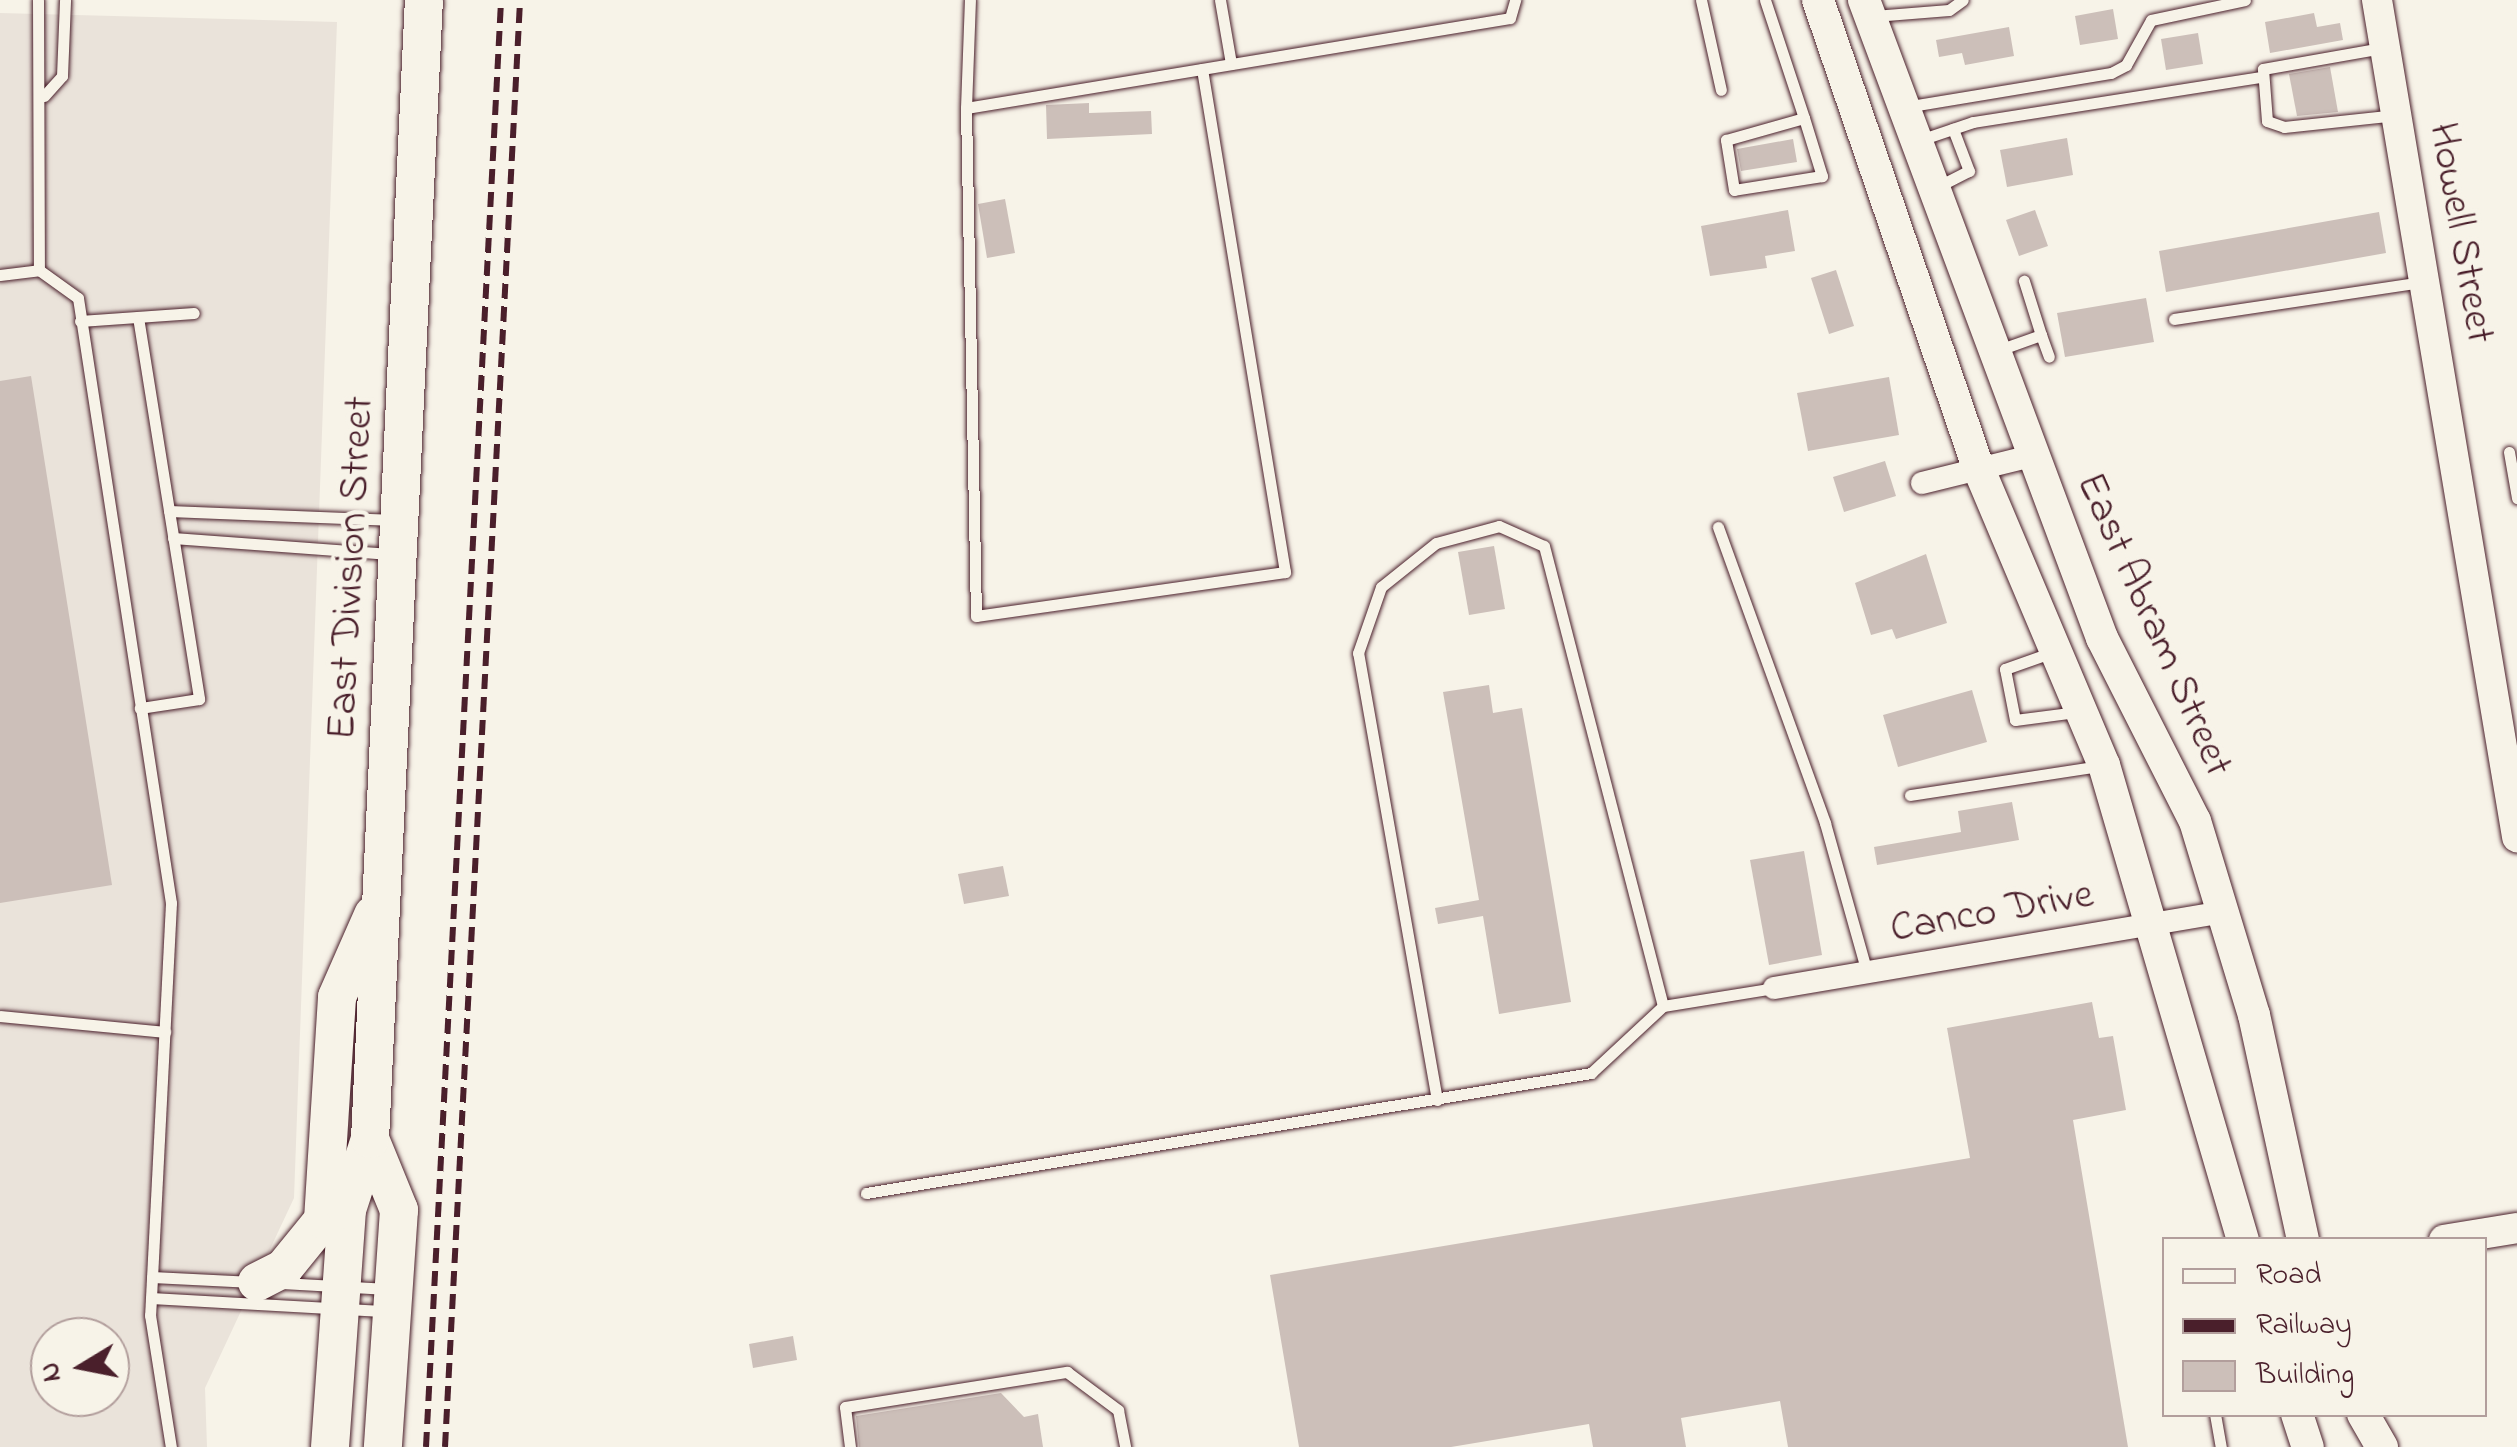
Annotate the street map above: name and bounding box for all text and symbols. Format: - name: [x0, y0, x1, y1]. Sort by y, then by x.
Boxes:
- street label: Howell Street: [2416, 119, 2504, 347]
- street label: East Division Street: [318, 395, 386, 741]
- street label: East Abram Street: [2064, 465, 2242, 785]
- street label: Canco Drive: [1887, 870, 2097, 956]
- legend: [2162, 1237, 2487, 1417]
- text: Road: [2256, 1254, 2321, 1298]
- text: Railway: [2256, 1304, 2352, 1348]
- north arrow: [30, 1317, 130, 1417]
- text: Building: [2256, 1354, 2354, 1398]
- text: N: [30, 1359, 74, 1385]

